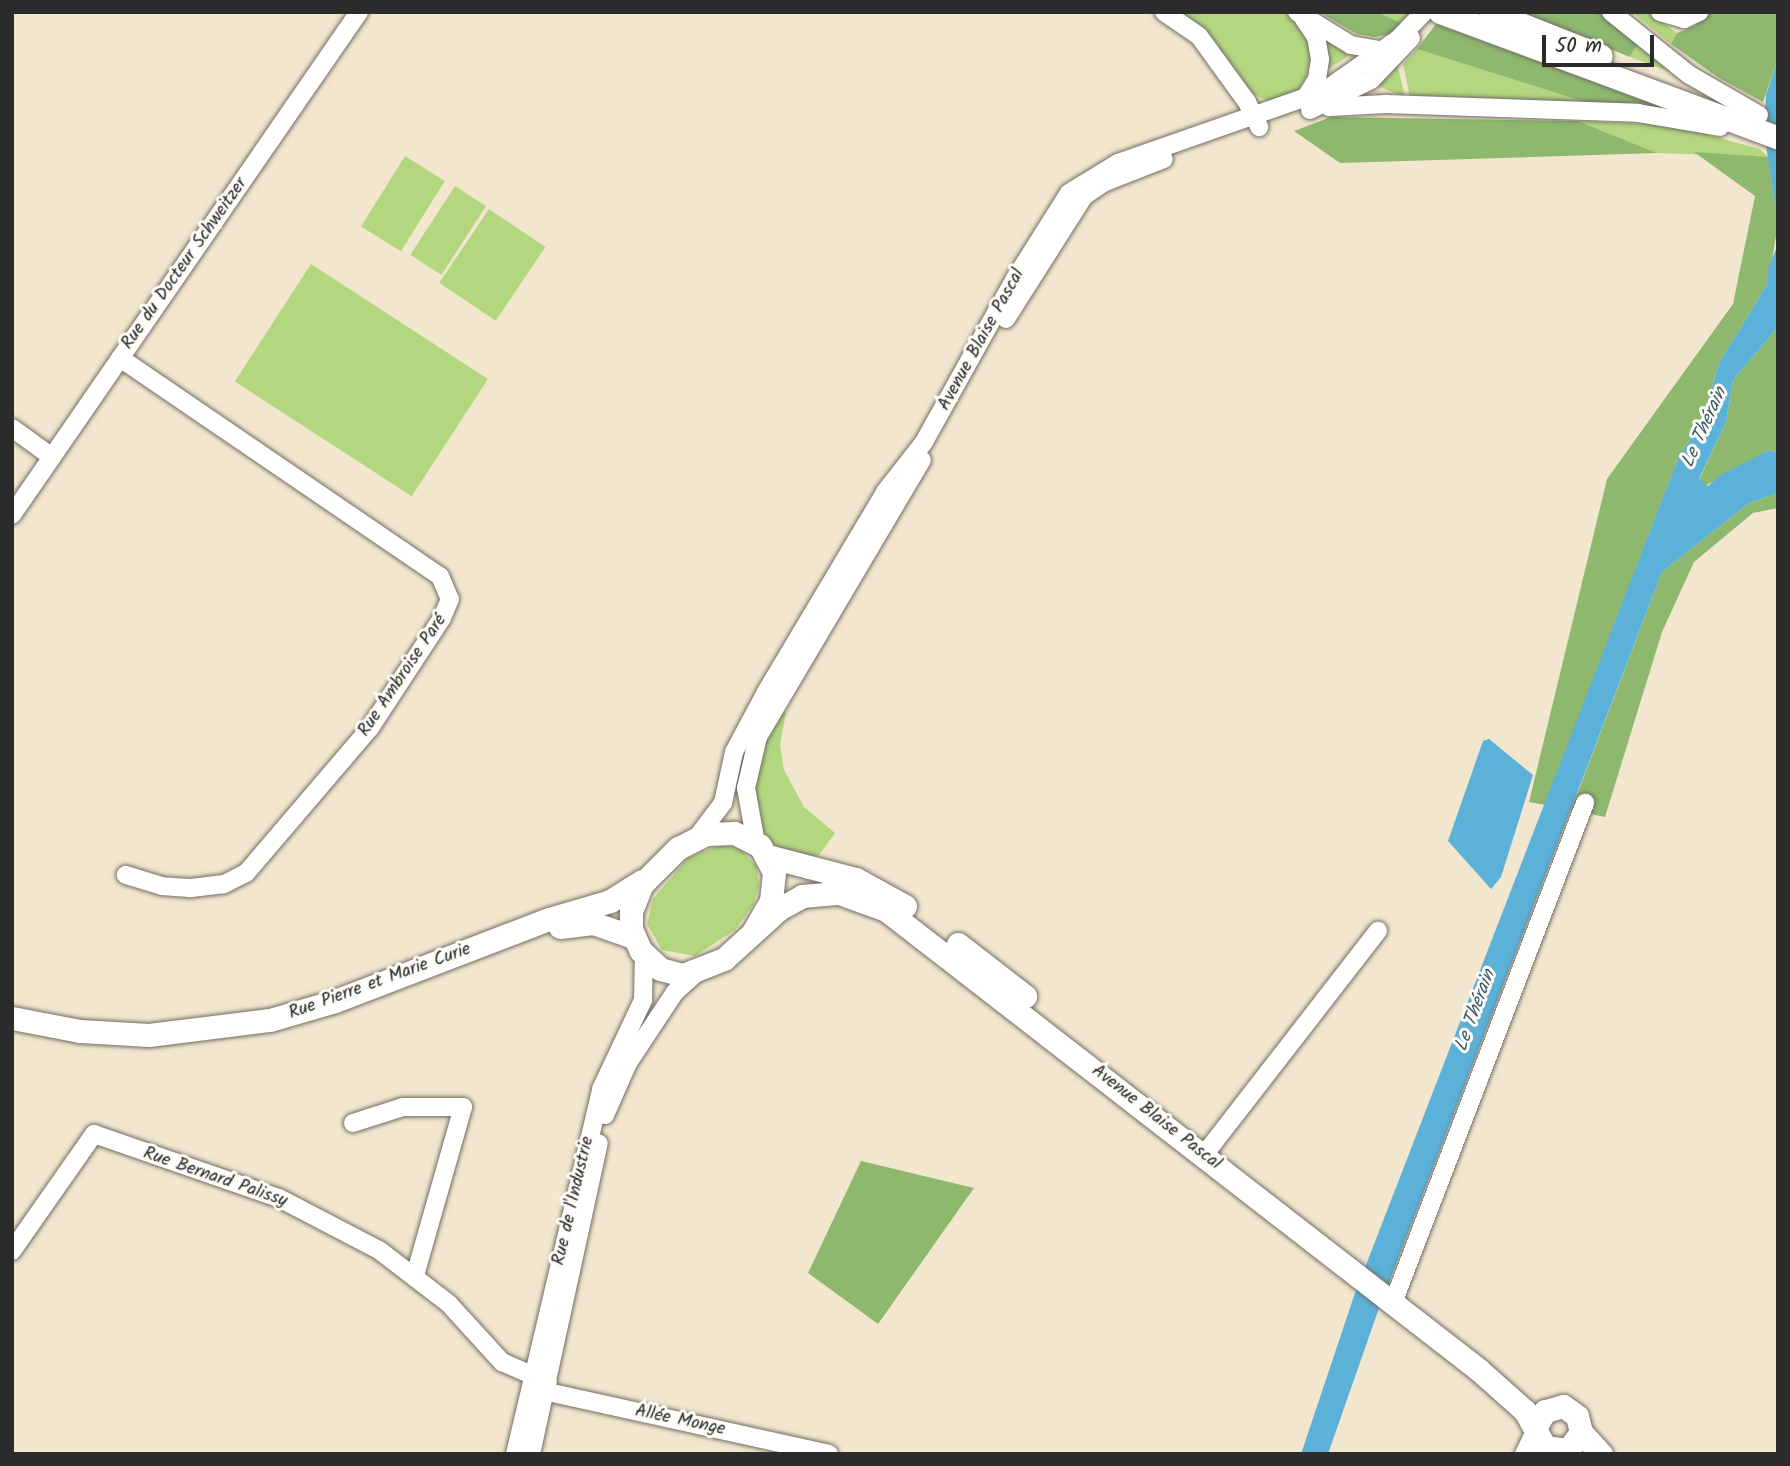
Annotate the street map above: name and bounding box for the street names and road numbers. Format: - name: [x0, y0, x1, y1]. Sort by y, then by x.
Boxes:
- street label: Rue du Docteur Schweitzer: [117, 174, 253, 354]
- street label: Avenue Blaise Pascal: [934, 265, 1030, 415]
- street label: Rue Ambroise Paré: [354, 611, 452, 741]
- street label: Rue Pierre et Marie Curie: [286, 939, 474, 1025]
- street label: Avenue Blaise Pascal: [1087, 1061, 1225, 1175]
- street label: Rue de l'Industrie: [549, 1134, 599, 1268]
- street label: Rue Bernard Palissy: [140, 1143, 290, 1213]
- street label: Allée Monge: [633, 1401, 727, 1441]

